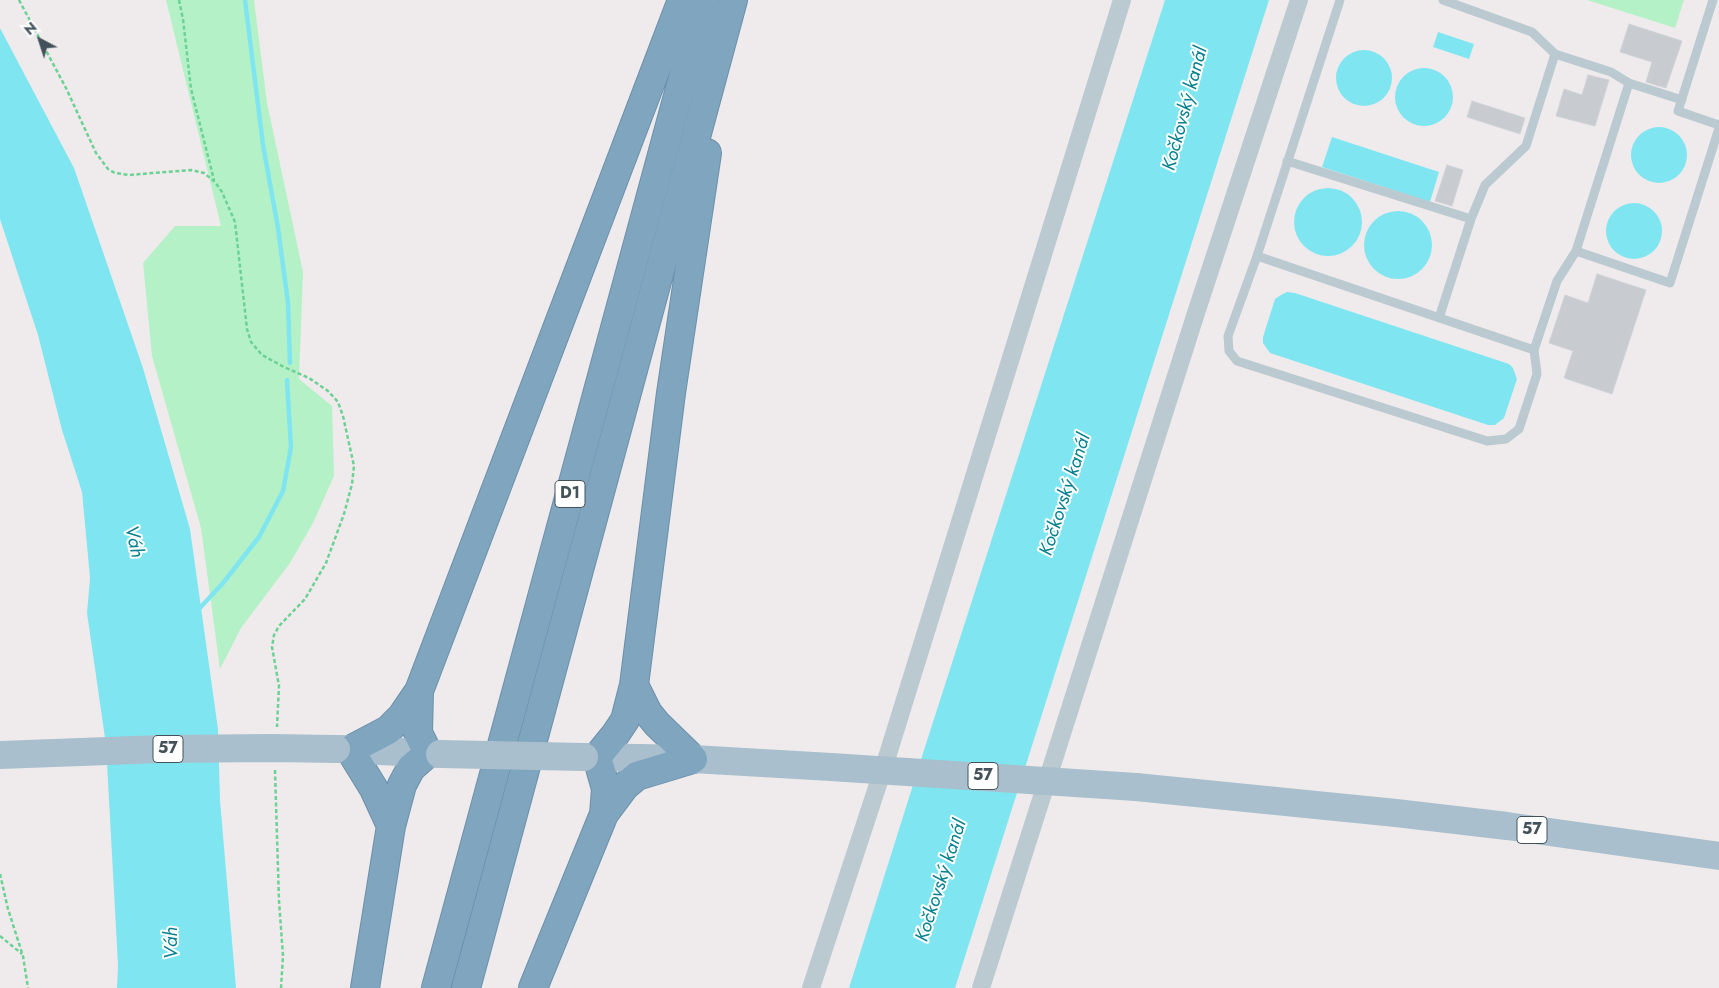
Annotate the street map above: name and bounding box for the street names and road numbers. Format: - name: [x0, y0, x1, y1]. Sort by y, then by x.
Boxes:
- road number: D1: [555, 480, 585, 508]
- road number: 57: [153, 736, 183, 762]
- road number: 57: [968, 762, 998, 789]
- road number: 57: [1517, 816, 1547, 844]

